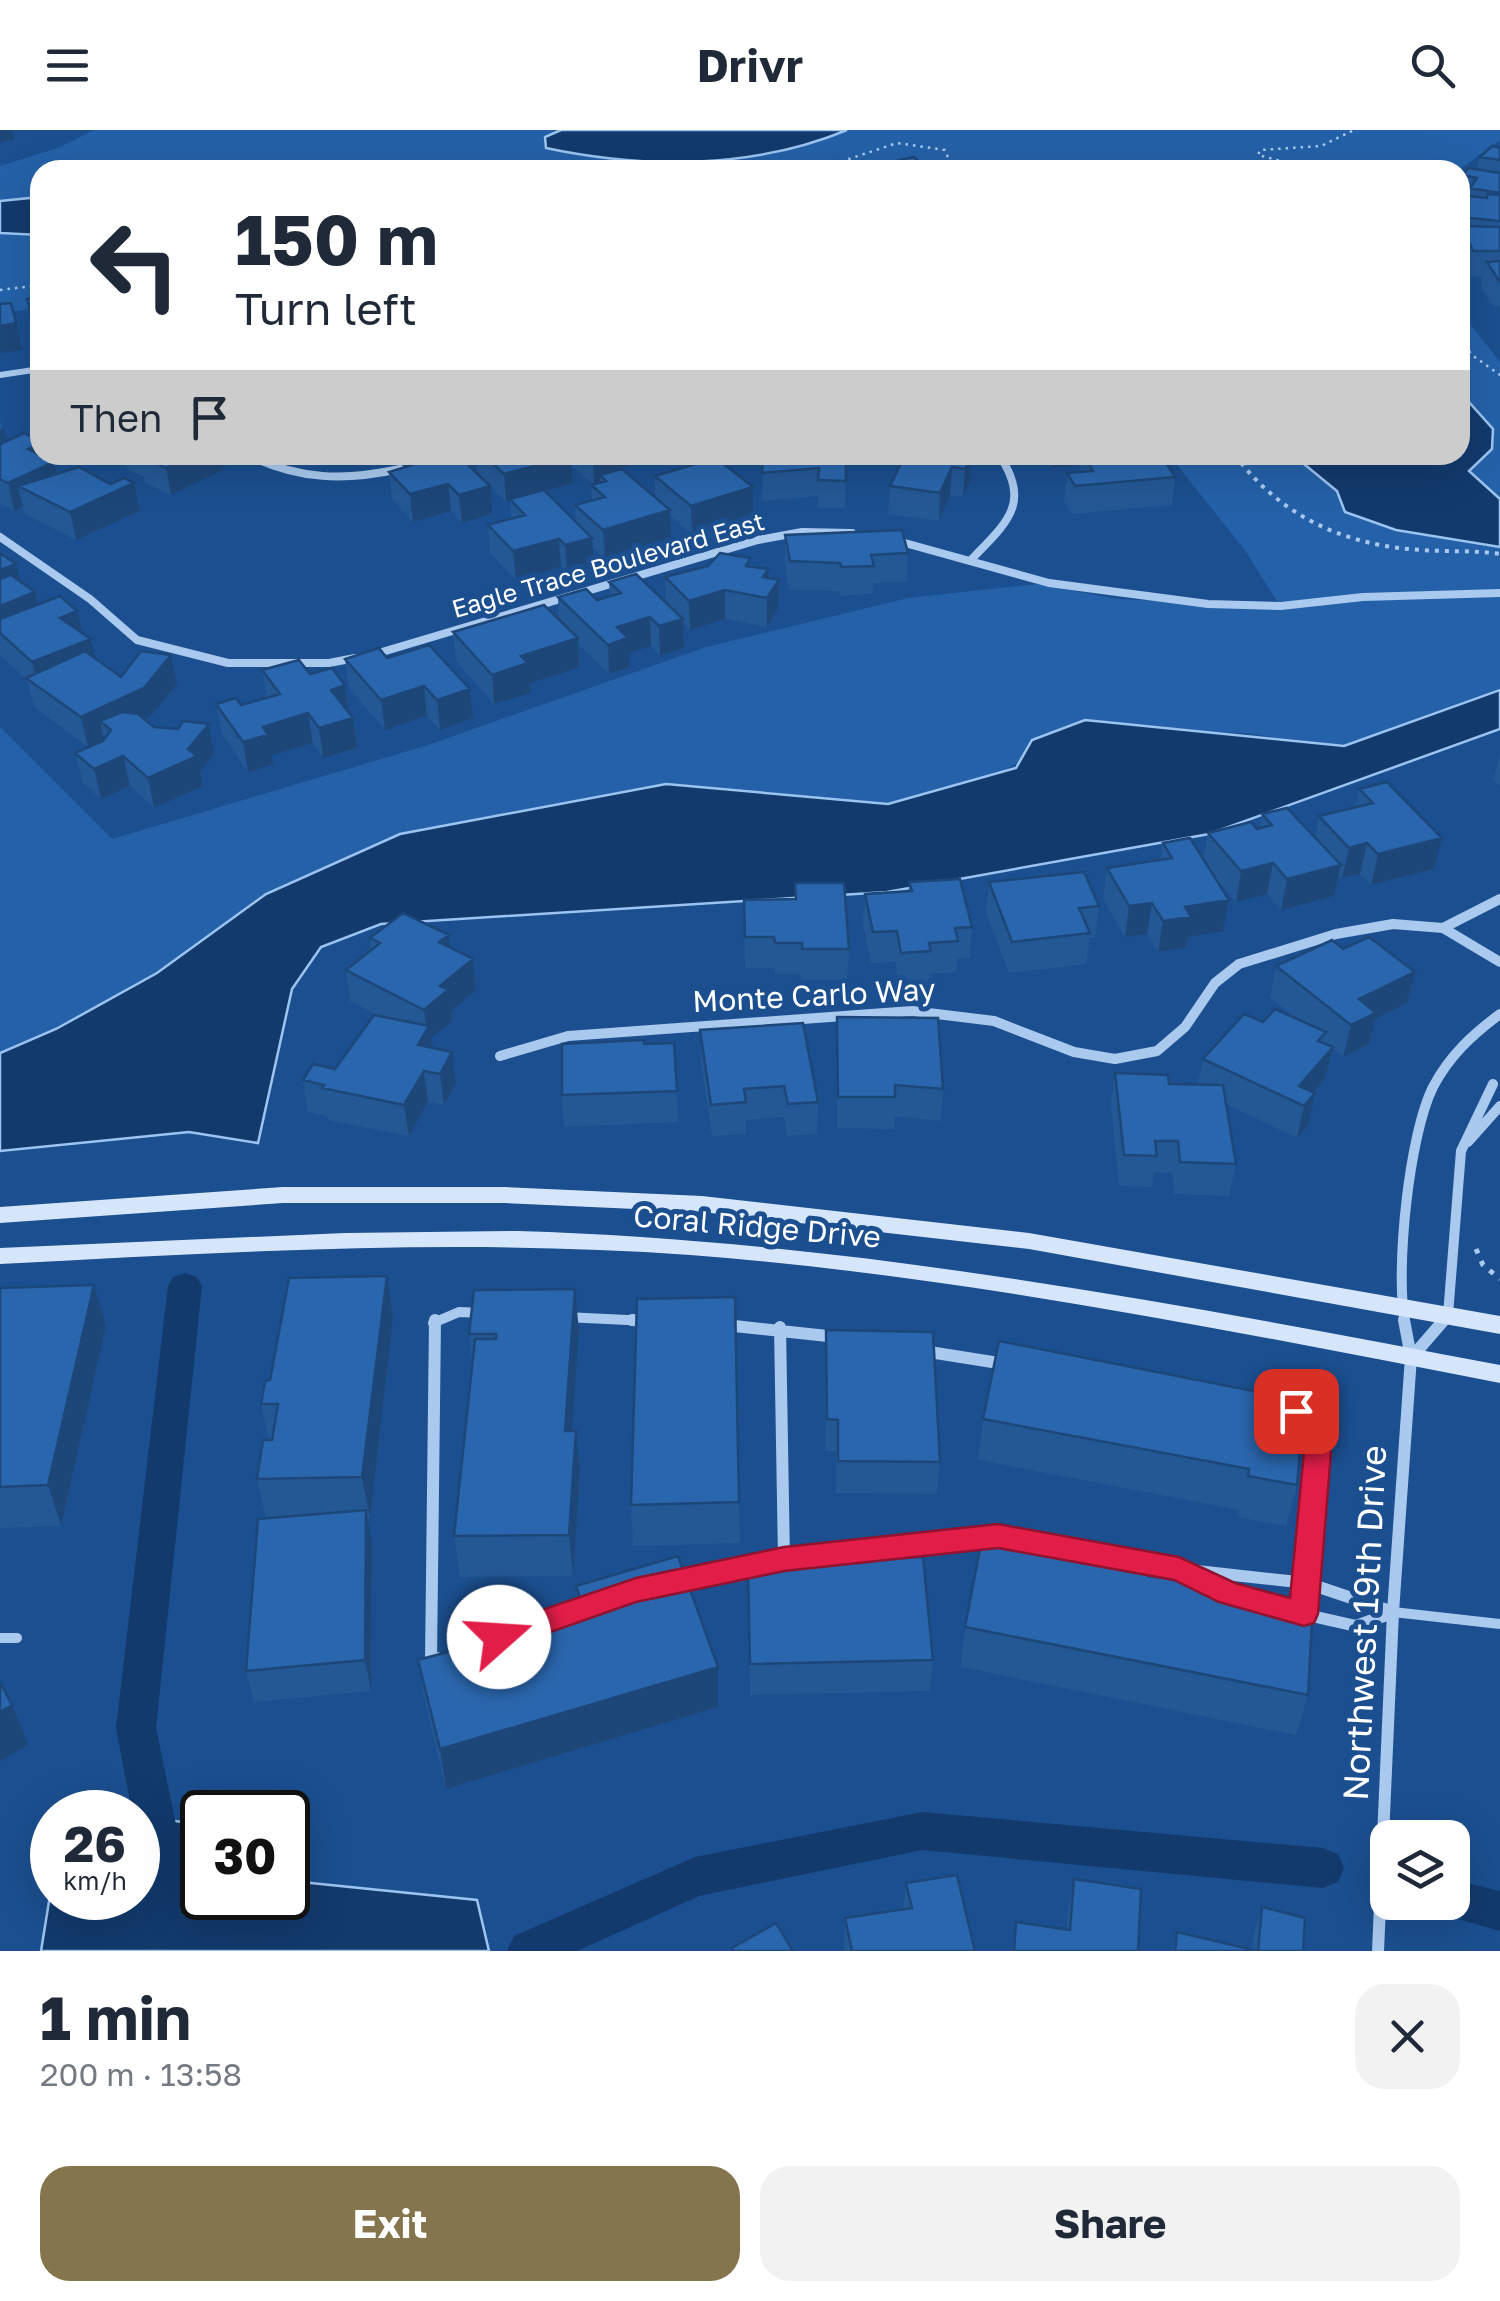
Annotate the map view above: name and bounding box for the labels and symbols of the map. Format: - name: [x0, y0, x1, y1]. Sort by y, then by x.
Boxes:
- street label: Eagle Trace Boulevard East: [448, 505, 768, 624]
- street label: Monte Carlo Way: [691, 971, 937, 1019]
- street label: Coral Ridge Drive: [632, 1197, 882, 1255]
- pin: [1254, 1369, 1339, 1454]
- street label: Northwest 19th Drive: [1334, 1444, 1394, 1802]
- position arrow: [447, 1585, 551, 1689]
- speed limit sign: 30: [180, 1790, 310, 1920]

